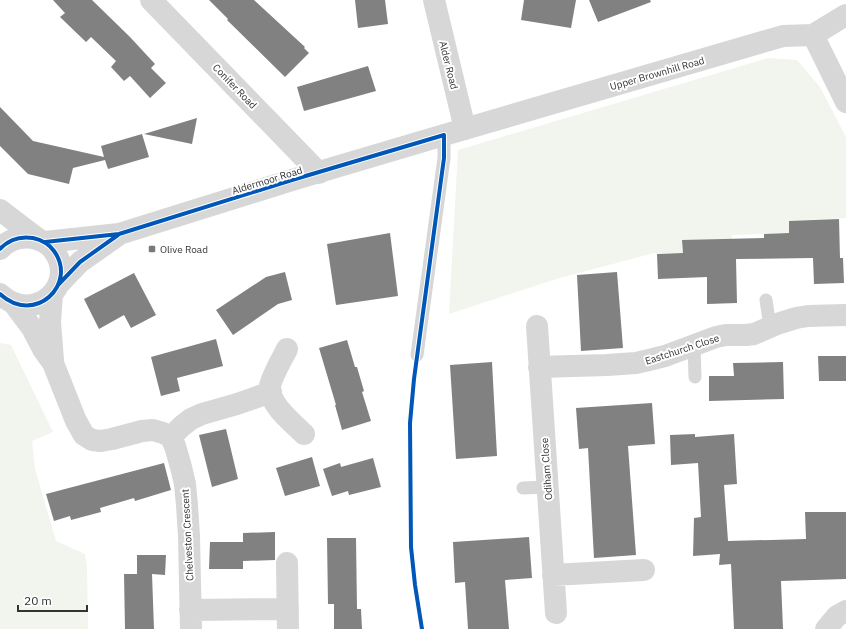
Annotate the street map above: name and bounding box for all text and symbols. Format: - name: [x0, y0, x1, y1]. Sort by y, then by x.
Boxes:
- street label: Alder Road: [436, 40, 461, 91]
- street label: Upper Brownhill Road: [608, 54, 706, 93]
- street label: Conifer Road: [210, 61, 259, 112]
- street label: Aldermoor Road: [230, 164, 304, 197]
- place label: Olive Road: [160, 243, 208, 256]
- marker: Olive Road: [147, 244, 157, 254]
- street label: Eastchurch Close: [643, 331, 721, 368]
- street label: Odiham Close: [538, 437, 555, 501]
- street label: Chelveston Crescent: [179, 488, 196, 581]
- scale bar: [18, 587, 87, 613]
- text: 20 m: [24, 593, 52, 608]

